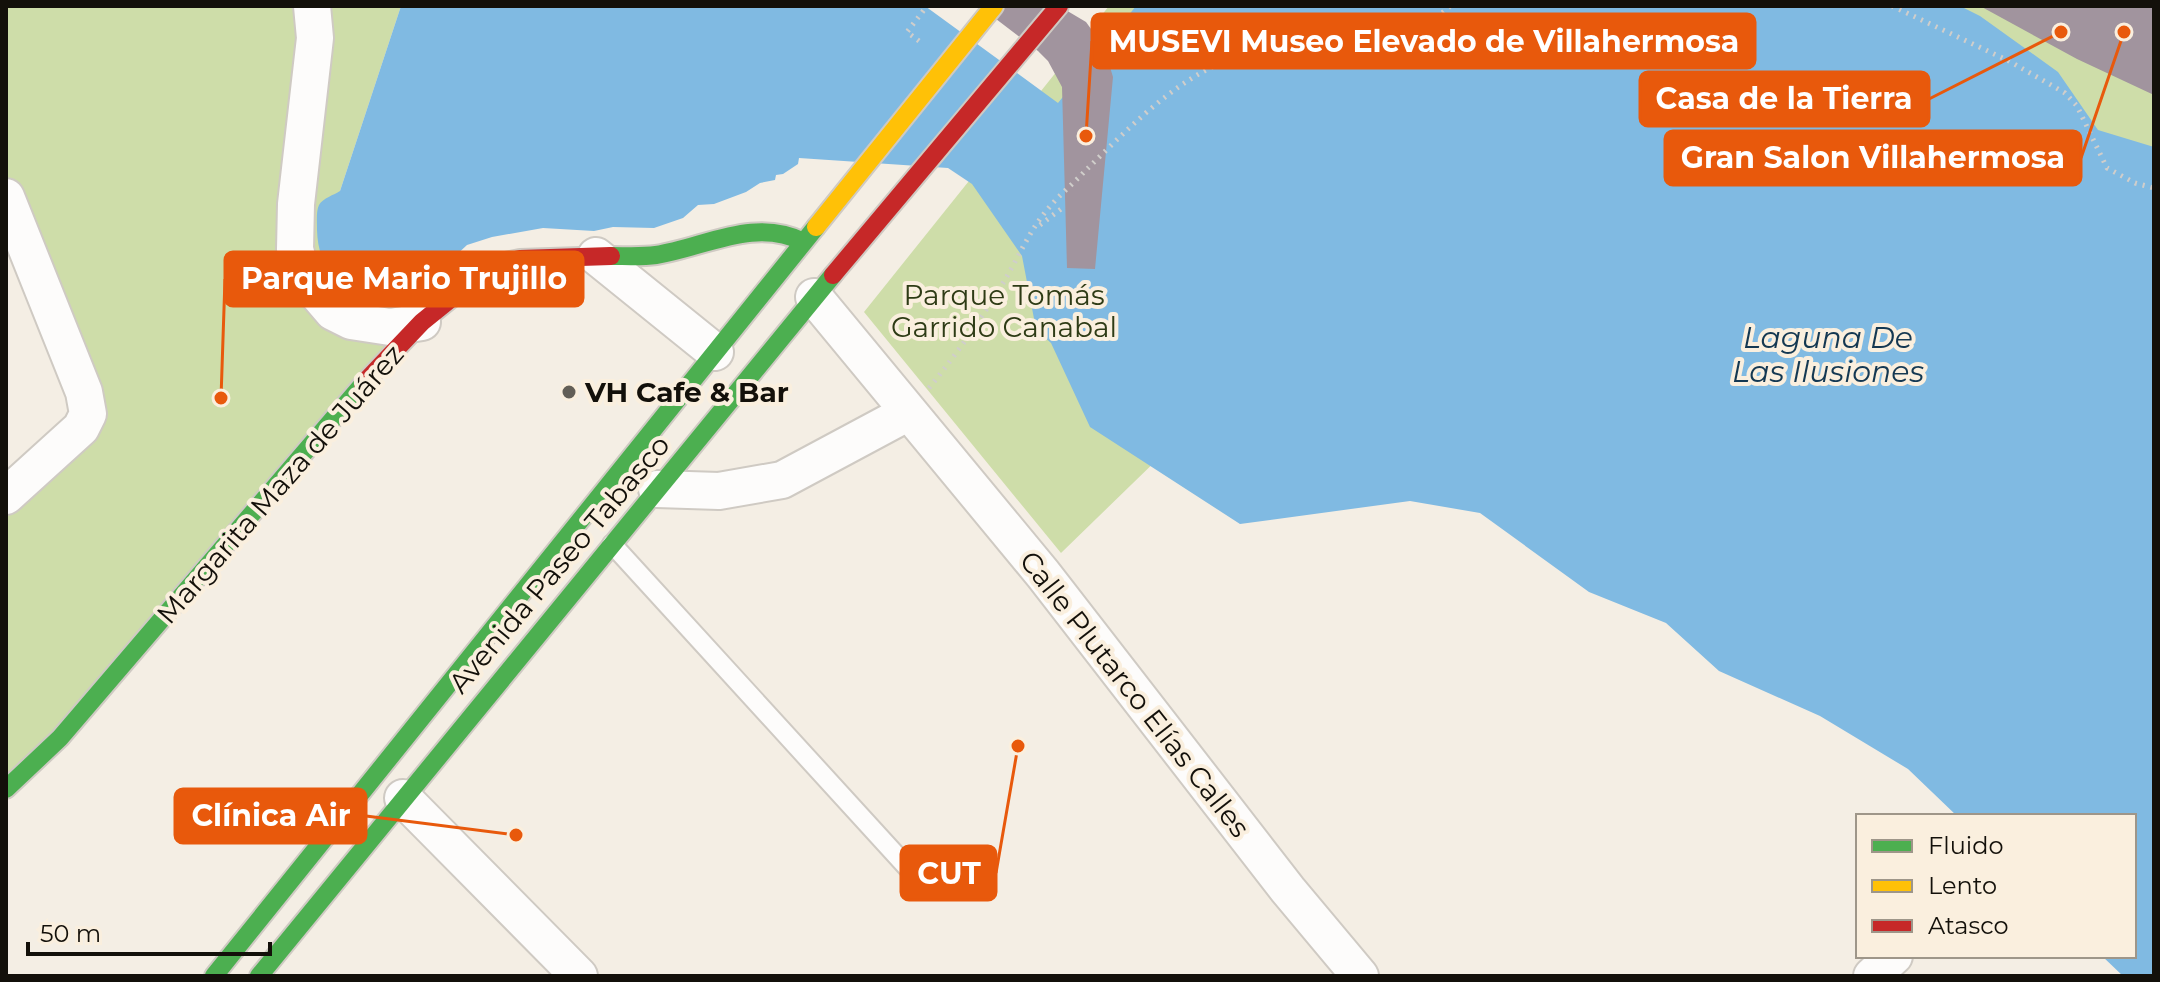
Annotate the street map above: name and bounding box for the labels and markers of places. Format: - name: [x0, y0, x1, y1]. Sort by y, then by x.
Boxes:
- callout: MUSEVI Museo Elevado de Villahermosa: [1092, 14, 1755, 68]
- callout: Casa de la Tierra: [1640, 72, 1929, 126]
- callout: Gran Salon Villahermosa: [1665, 131, 2081, 185]
- callout: Parque Mario Trujillo: [225, 252, 583, 306]
- place label: VH Cafe & Bar: [584, 375, 789, 409]
- marker: VH Cafe & Bar: [560, 383, 578, 401]
- callout: Clínica Air: [175, 789, 366, 843]
- callout: CUT: [901, 846, 996, 900]

